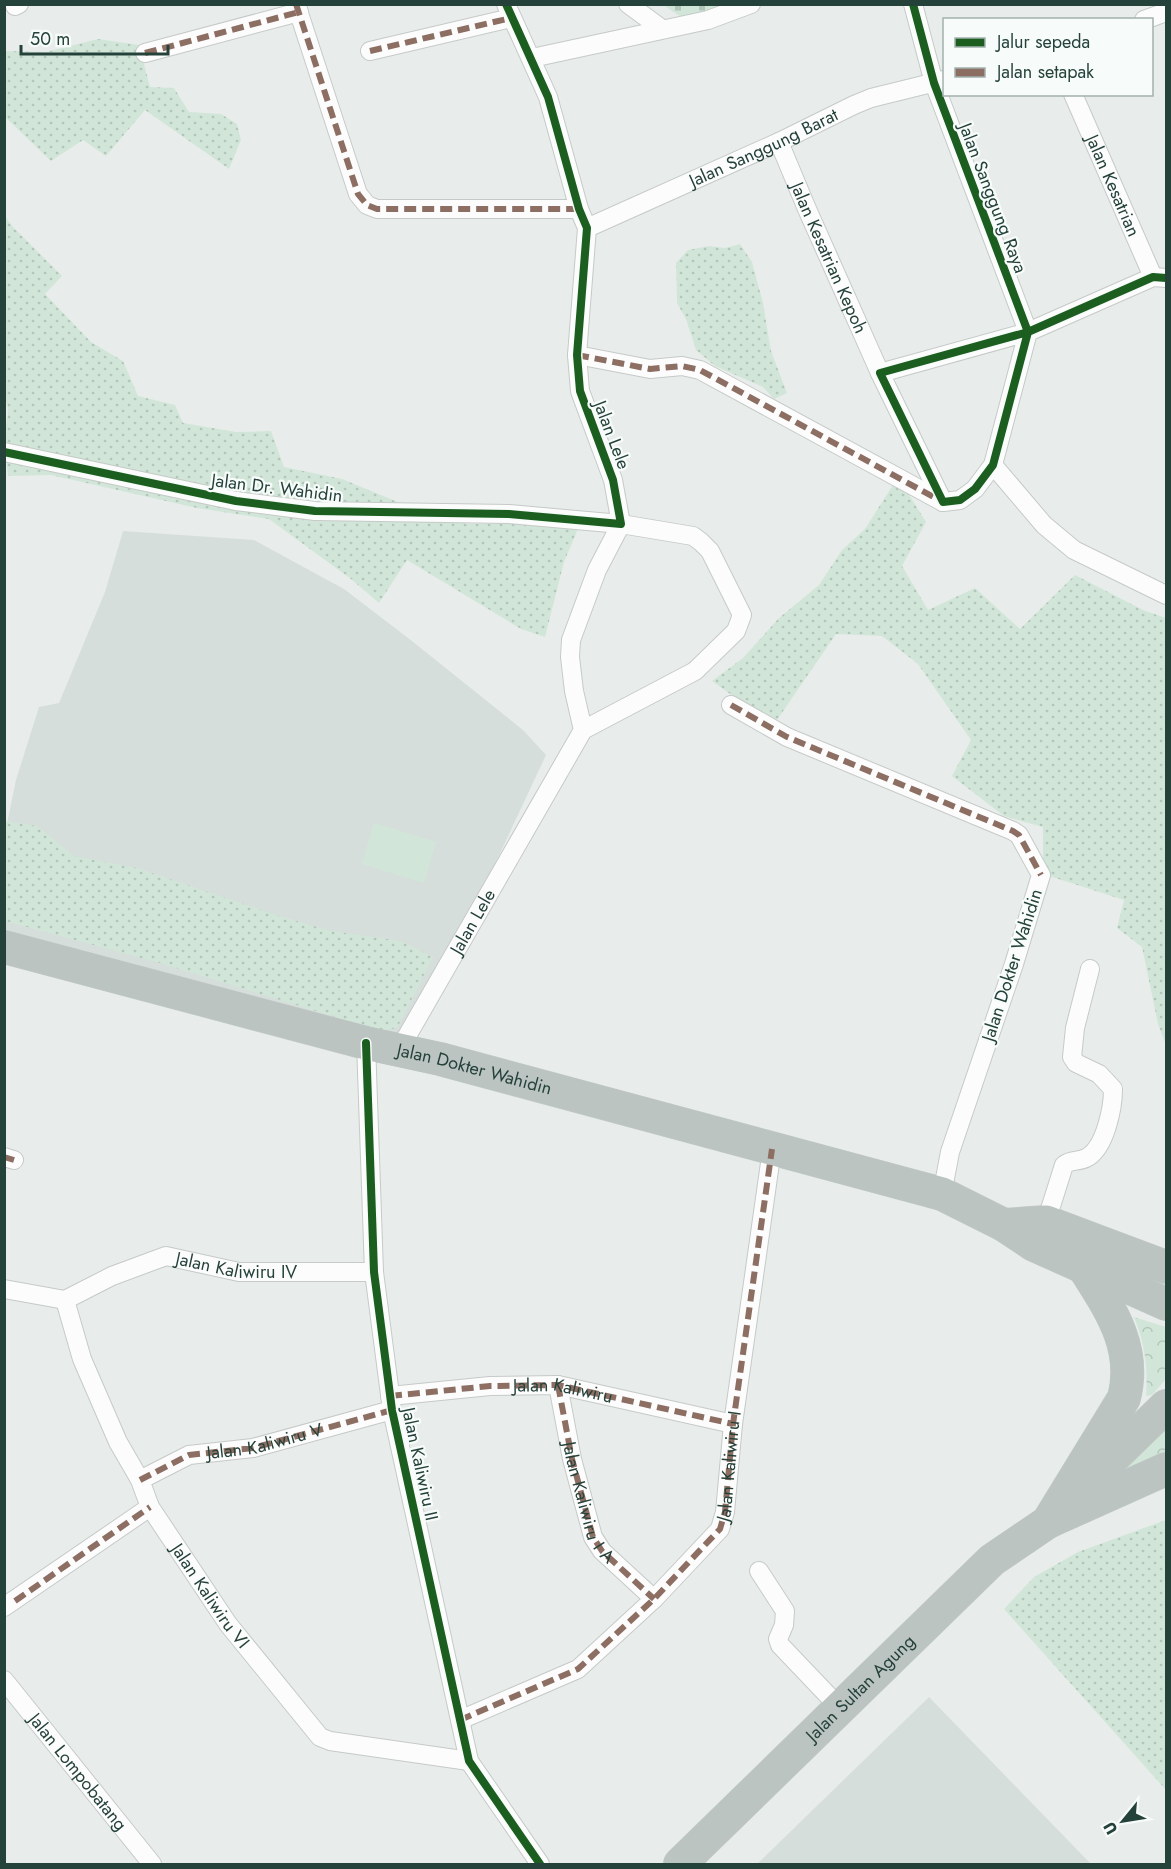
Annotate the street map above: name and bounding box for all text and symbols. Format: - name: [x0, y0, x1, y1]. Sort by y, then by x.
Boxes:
- scale bar: [21, 18, 168, 56]
- legend: [943, 18, 1153, 96]
- text: 50 m: [30, 26, 70, 52]
- text: Jalur sepeda: [995, 29, 1090, 55]
- text: Jalan setapak: [995, 59, 1094, 85]
- street label: Jalan Sanggung Barat: [683, 102, 843, 194]
- street label: Jalan Sanggung Raya: [952, 117, 1034, 277]
- street label: Jalan Kesatrian: [1079, 129, 1147, 241]
- street label: Jalan Kesatrian Kepoh: [783, 176, 874, 337]
- street label: Jalan Lele: [586, 395, 637, 473]
- street label: Jalan Dr. Wahidin: [208, 467, 344, 509]
- street label: Jalan Lele: [443, 884, 502, 961]
- street label: Jalan Dokter Wahidin: [974, 885, 1049, 1047]
- street label: Jalan Dokter Wahidin: [393, 1037, 555, 1102]
- street label: Jalan Kaliwiru IV: [171, 1245, 297, 1285]
- street label: Jalan Kaliwiru: [511, 1371, 615, 1410]
- street label: Jalan Kaliwiru II: [395, 1403, 445, 1523]
- street label: Jalan Kaliwiru I: [709, 1409, 748, 1526]
- street label: Jalan Kaliwiru V: [203, 1417, 326, 1466]
- street label: Jalan Kaliwiru I A: [556, 1438, 621, 1570]
- street label: Jalan Kaliwiru VI: [164, 1536, 256, 1654]
- street label: Jalan Sultan Agung: [799, 1629, 921, 1749]
- street label: Jalan Lompobatang: [21, 1706, 133, 1836]
- north arrow: [1093, 1791, 1153, 1851]
- text: U: [1098, 1818, 1123, 1839]

